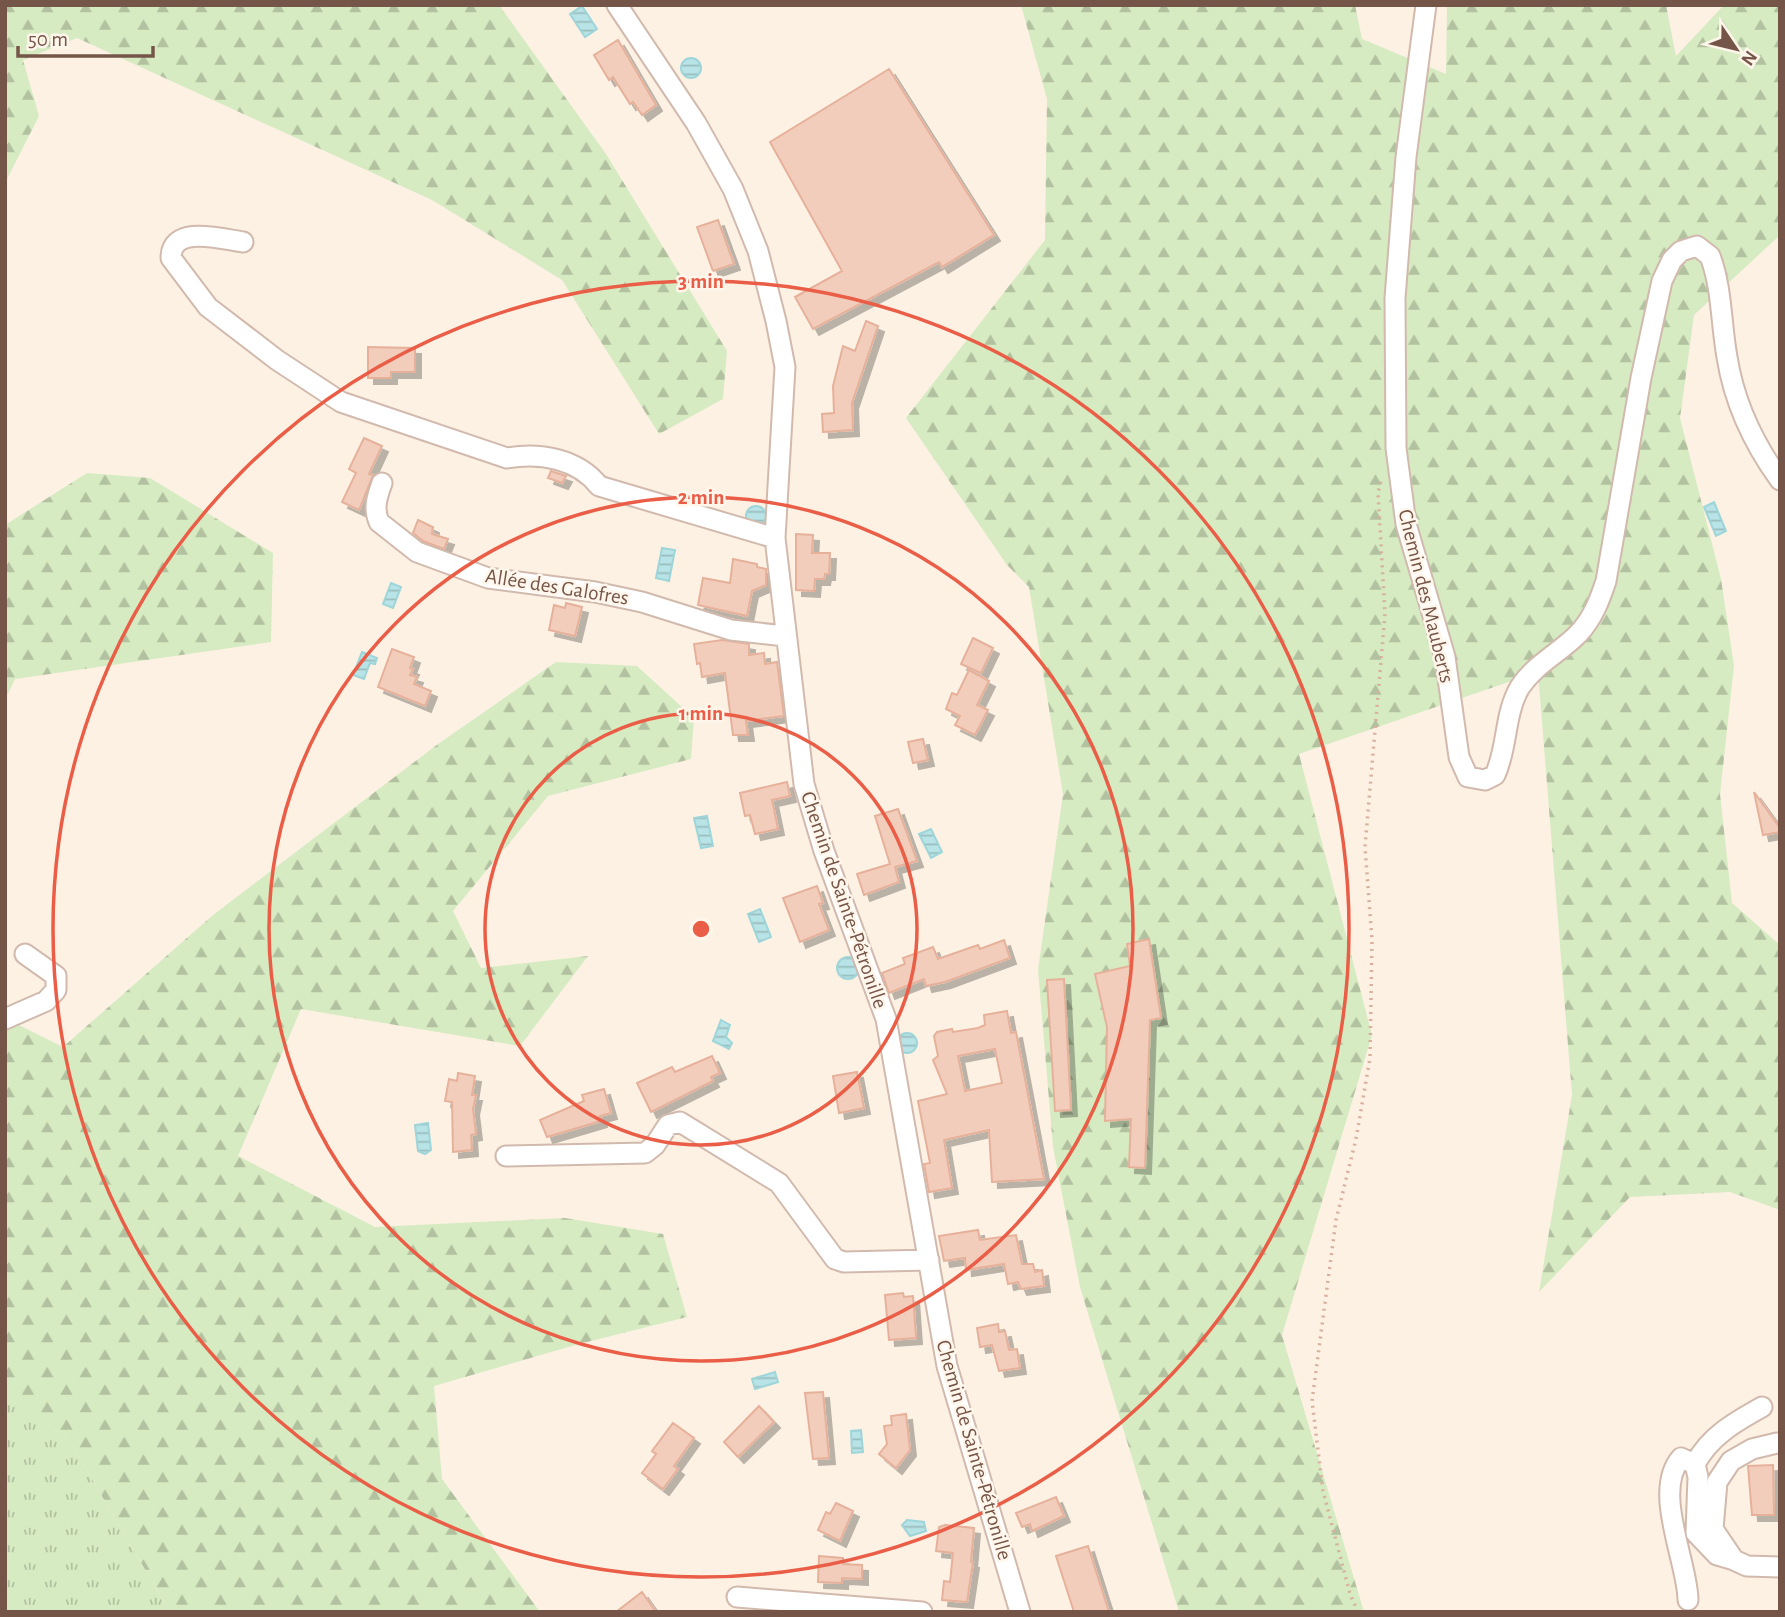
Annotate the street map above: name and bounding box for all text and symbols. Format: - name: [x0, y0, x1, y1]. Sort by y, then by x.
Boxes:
- scale bar: [18, 14, 152, 58]
- north arrow: [1701, 14, 1771, 84]
- text: 50 m: [28, 29, 68, 50]
- text: N: [1737, 47, 1760, 69]
- text: 3 min: [678, 271, 724, 292]
- text: 2 min: [678, 487, 724, 508]
- street label: Chemin des Mauberts: [1394, 507, 1458, 685]
- street label: Allée des Galofres: [484, 565, 630, 609]
- text: 1 min: [679, 703, 723, 724]
- street label: Chemin de Sainte-Pétronille: [797, 789, 891, 1011]
- centre of rings: [689, 917, 713, 941]
- street label: Chemin de Sainte-Pétronille: [932, 1338, 1016, 1562]

